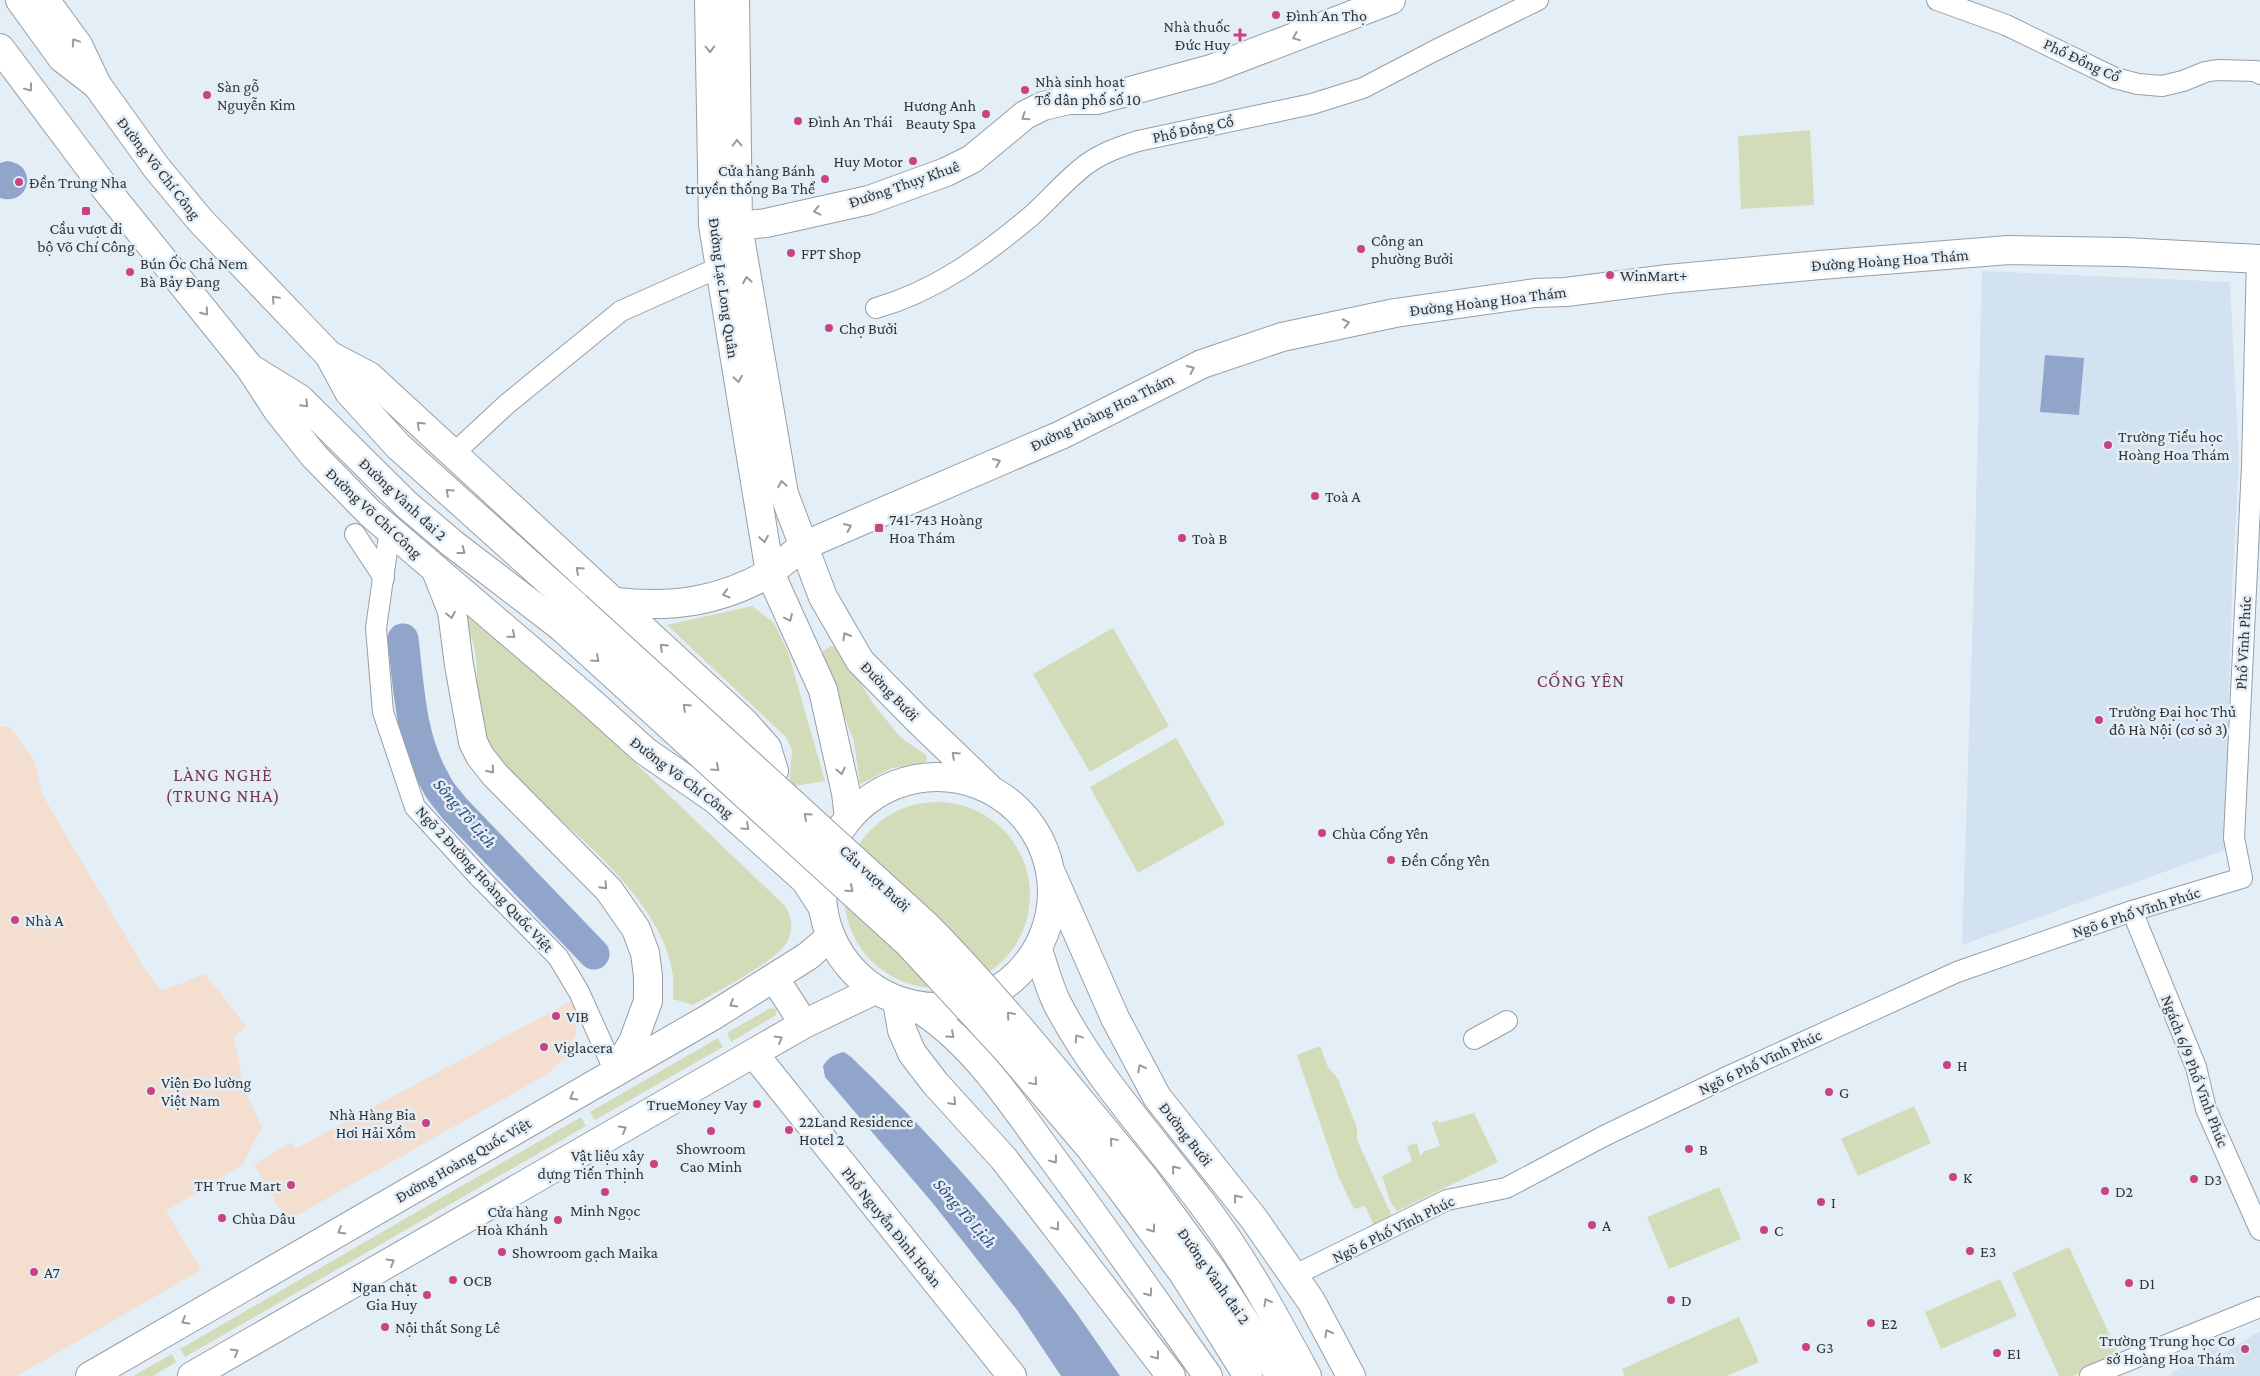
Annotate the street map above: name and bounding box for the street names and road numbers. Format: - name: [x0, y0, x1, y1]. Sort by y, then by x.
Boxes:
- street label: Phố Đồng Cổ: [2040, 35, 2123, 86]
- street label: Phố Đồng Cổ: [1151, 112, 1236, 147]
- street label: Đường Võ Chí Công: [113, 114, 204, 223]
- street label: Đường Thụy Khuê: [846, 157, 962, 212]
- street label: Đường Lạc Long Quân: [705, 217, 742, 360]
- street label: Đường Hoàng Hoa Thám: [1811, 246, 1970, 275]
- street label: Đường Hoàng Hoa Thám: [1409, 283, 1568, 320]
- street label: Đường Hoàng Hoa Thám: [1027, 370, 1177, 455]
- street label: Đường Vành đai 2: [355, 454, 450, 545]
- street label: Đường Võ Chí Công: [322, 464, 426, 563]
- street label: Phố Vĩnh Phúc: [2232, 596, 2254, 690]
- street label: Đường Bưởi: [857, 658, 922, 725]
- street label: Đường Võ Chí Công: [627, 733, 737, 822]
- street label: Ngõ 2 Đường Hoàng Quốc Việt: [412, 803, 558, 957]
- street label: Cầu vượt Bưởi: [836, 841, 914, 916]
- street label: Ngõ 6 Phố Vĩnh Phúc: [2070, 883, 2203, 942]
- street label: Ngách 6/9 Phố Vĩnh Phúc: [2157, 993, 2232, 1150]
- street label: Ngõ 6 Phố Vĩnh Phúc: [1696, 1026, 1825, 1099]
- street label: Đường Bưởi: [1155, 1099, 1216, 1170]
- street label: Đường Hoàng Quốc Việt: [392, 1114, 535, 1207]
- street label: Phố Nguyễn Đình Hoàn: [838, 1164, 946, 1291]
- street label: Ngõ 6 Phố Vĩnh Phúc: [1329, 1192, 1457, 1267]
- street label: Đường Vành đai 2: [1174, 1225, 1254, 1328]

